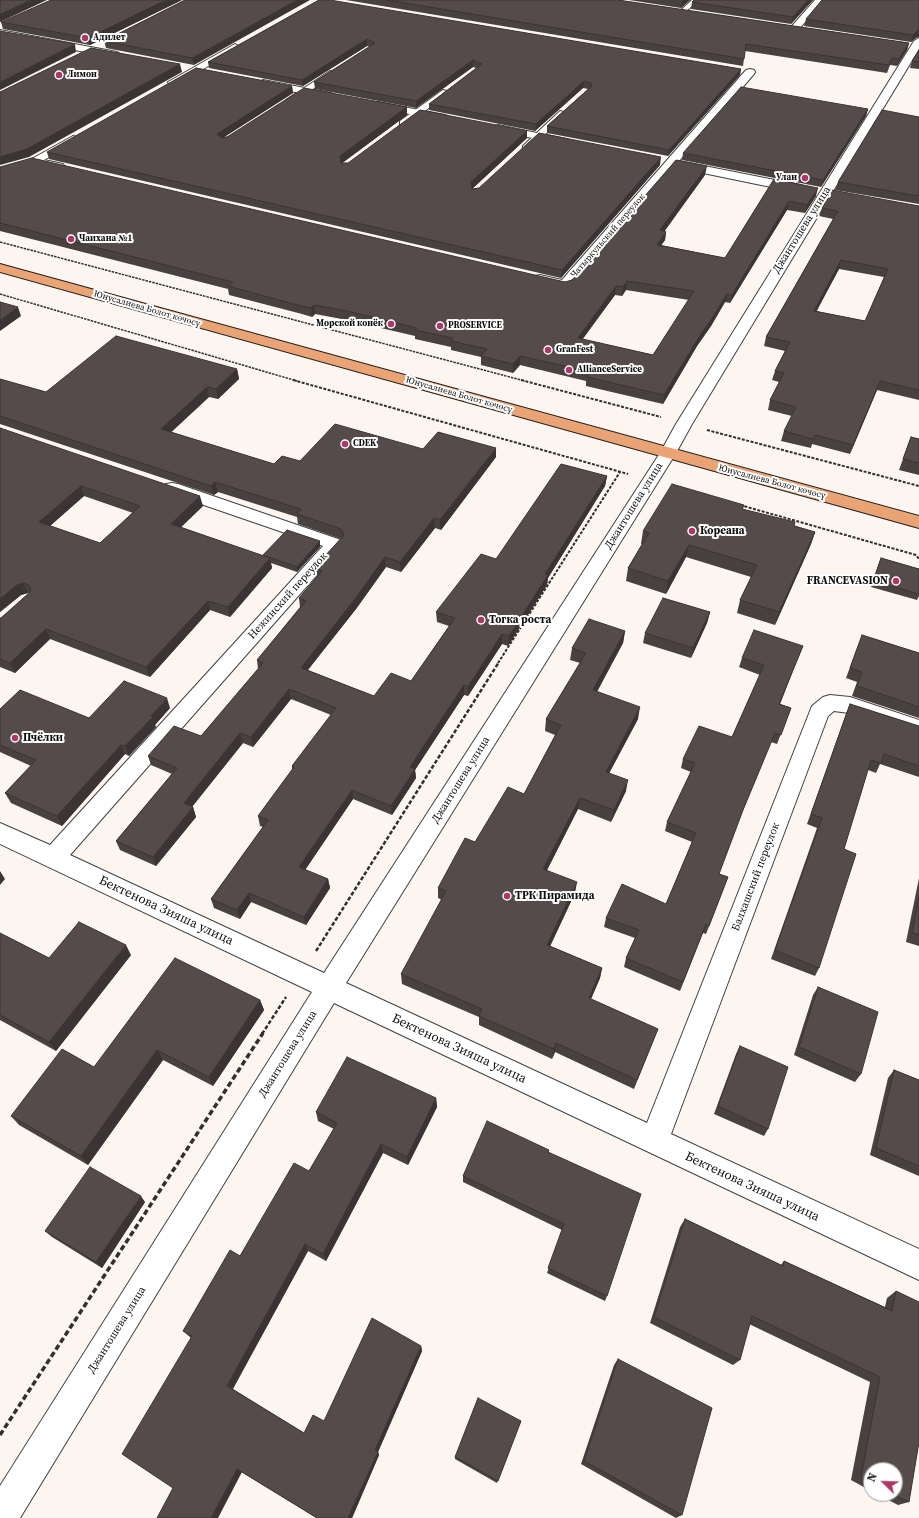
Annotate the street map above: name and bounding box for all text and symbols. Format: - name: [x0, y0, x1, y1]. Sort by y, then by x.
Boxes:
- marker: Адилет: [80, 33, 90, 43]
- place label: Адилет: [93, 33, 126, 43]
- marker: Лимон: [54, 70, 64, 80]
- place label: Лимон: [67, 70, 97, 80]
- place label: Улан: [776, 173, 797, 183]
- marker: Улан: [800, 173, 810, 183]
- street label: Джантошева улица: [770, 184, 834, 276]
- street label: Чатыркульский переулок: [568, 192, 648, 280]
- marker: Чаихана №1: [66, 234, 76, 244]
- place label: Чаихана №1: [79, 234, 132, 244]
- street label: Юнусалиева Болот көчөсү: [92, 289, 202, 329]
- place label: Морской конёк: [316, 319, 383, 329]
- marker: Морской конёк: [386, 319, 396, 329]
- marker: PROSERVICE: [435, 321, 445, 331]
- place label: PROSERVICE: [448, 321, 502, 331]
- marker: GranFest: [543, 345, 553, 355]
- place label: GranFest: [556, 345, 593, 355]
- marker: AllianceService: [564, 365, 574, 375]
- place label: AllianceService: [577, 365, 642, 375]
- street label: Юнусалиева Болот көчөсү: [404, 375, 514, 415]
- marker: CDEK: [340, 439, 350, 449]
- place label: CDEK: [353, 439, 376, 449]
- street label: Джантошева улица: [602, 460, 666, 552]
- street label: Юнусалиева Болот көчөсү: [717, 462, 827, 502]
- place label: Кореана: [700, 524, 745, 538]
- marker: Кореана: [687, 526, 697, 536]
- street label: Нежинский переулок: [246, 550, 330, 642]
- place label: FRANCEVASION: [807, 574, 888, 588]
- marker: FRANCEVASION: [891, 576, 901, 586]
- place label: Тогка роста: [489, 613, 551, 627]
- marker: Тогка роста: [476, 615, 486, 625]
- place label: Пчёлки: [23, 731, 63, 745]
- marker: Пчёлки: [10, 733, 20, 743]
- street label: Джантошева улица: [429, 734, 493, 826]
- street label: Балхашский переулок: [729, 821, 783, 933]
- street label: Бектенова Зияша улица: [96, 873, 236, 949]
- place label: ТРК Пирамида: [515, 889, 595, 903]
- marker: ТРК Пирамида: [502, 891, 512, 901]
- street label: Джантошева улица: [256, 1008, 320, 1100]
- street label: Бектенова Зияша улица: [389, 1011, 529, 1087]
- street label: Бектенова Зияша улица: [682, 1149, 822, 1225]
- street label: Джантошева улица: [85, 1284, 149, 1376]
- north arrow: [863, 1462, 903, 1502]
- text: N: [864, 1471, 881, 1484]

